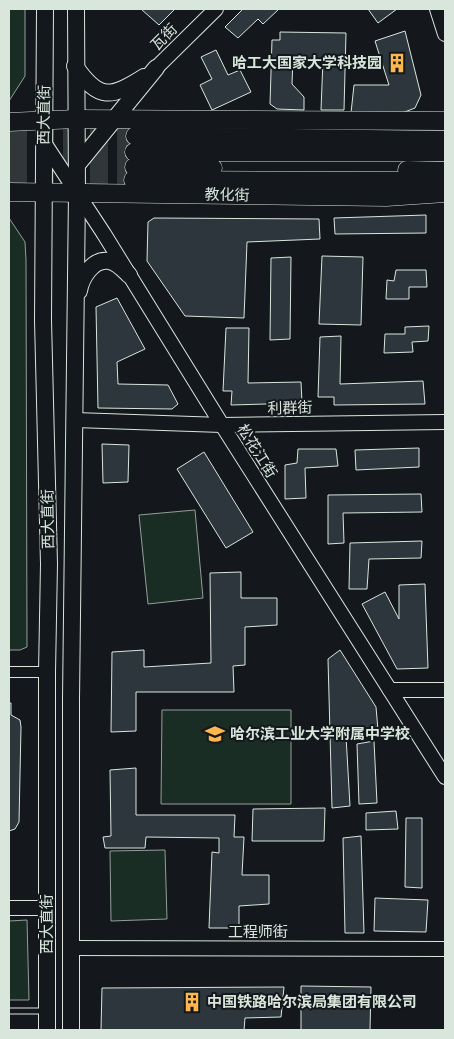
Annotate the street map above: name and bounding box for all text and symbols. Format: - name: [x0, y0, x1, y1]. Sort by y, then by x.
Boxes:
- street label: 瓦街: [147, 20, 181, 54]
- building icon: 哈工大国家大学科技园: [386, 52, 408, 74]
- place label: 哈工大国家大学科技园: [232, 54, 382, 72]
- street label: 西大直街: [34, 85, 54, 145]
- street label: 教化街: [204, 186, 250, 204]
- street label: 利群街: [267, 399, 313, 417]
- street label: 松花江街: [233, 421, 281, 481]
- street label: 西大直街: [38, 489, 58, 549]
- school or university icon: 哈尔滨工业大学附属中学校: [204, 723, 226, 745]
- place label: 哈尔滨工业大学附属中学校: [230, 725, 410, 743]
- street label: 西大直街: [38, 894, 56, 954]
- street label: 工程师街: [228, 923, 288, 941]
- building icon: 中国铁路哈尔滨局集团有限公司: [181, 991, 203, 1013]
- place label: 中国铁路哈尔滨局集团有限公司: [207, 993, 417, 1011]

